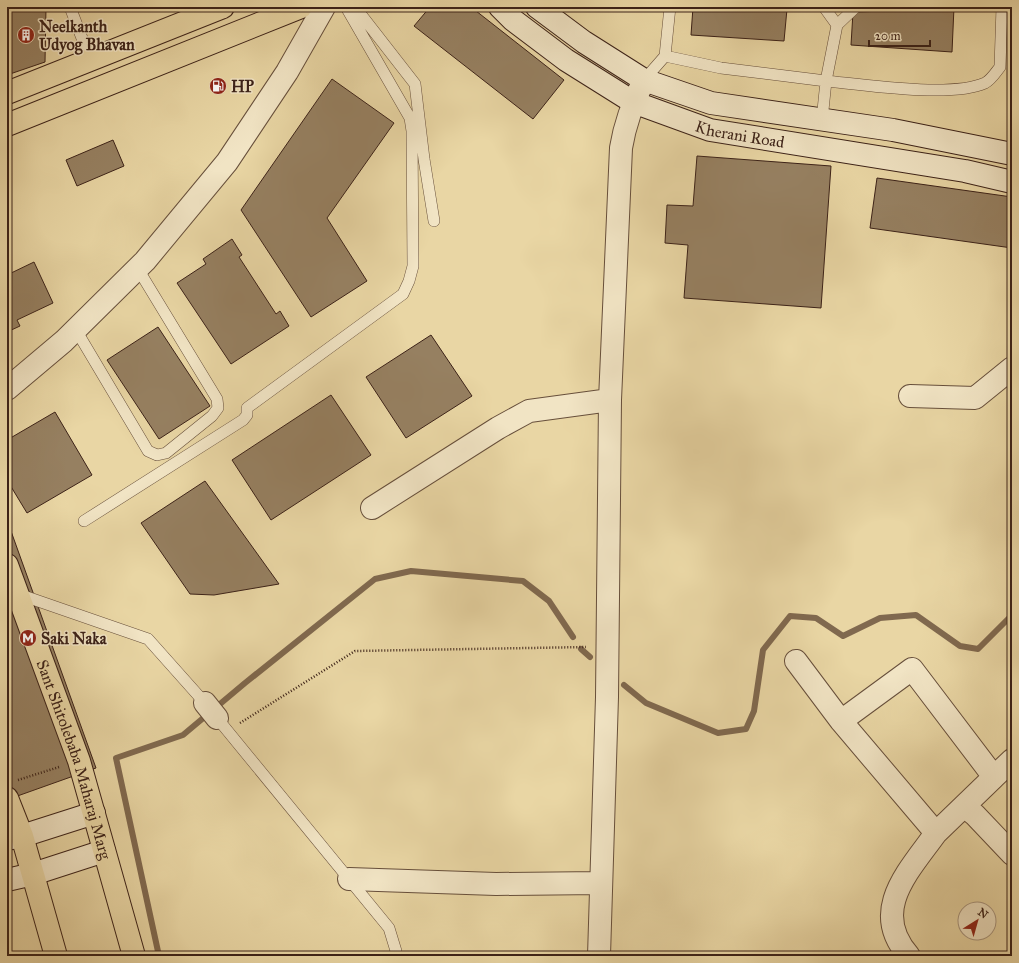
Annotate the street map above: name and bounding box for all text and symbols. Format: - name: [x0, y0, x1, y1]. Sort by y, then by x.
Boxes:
- place label: Neelkanth Udyog Bhavan: [39, 17, 135, 55]
- scale bar: [869, 22, 930, 48]
- building icon: Neelkanth Udyog Bhavan: [16, 25, 36, 45]
- text: 20 m: [875, 29, 901, 43]
- fuel station icon: HP: [208, 76, 228, 96]
- place label: HP: [231, 77, 255, 96]
- street label: Kherani Road: [693, 116, 786, 152]
- metro station icon: Saki Naka: [18, 628, 38, 648]
- place label: Saki Naka: [41, 629, 108, 648]
- street label: Sant Shitolebaba Maharaj Marg: [33, 657, 115, 862]
- north arrow: [957, 901, 997, 941]
- text: N: [975, 905, 991, 922]

